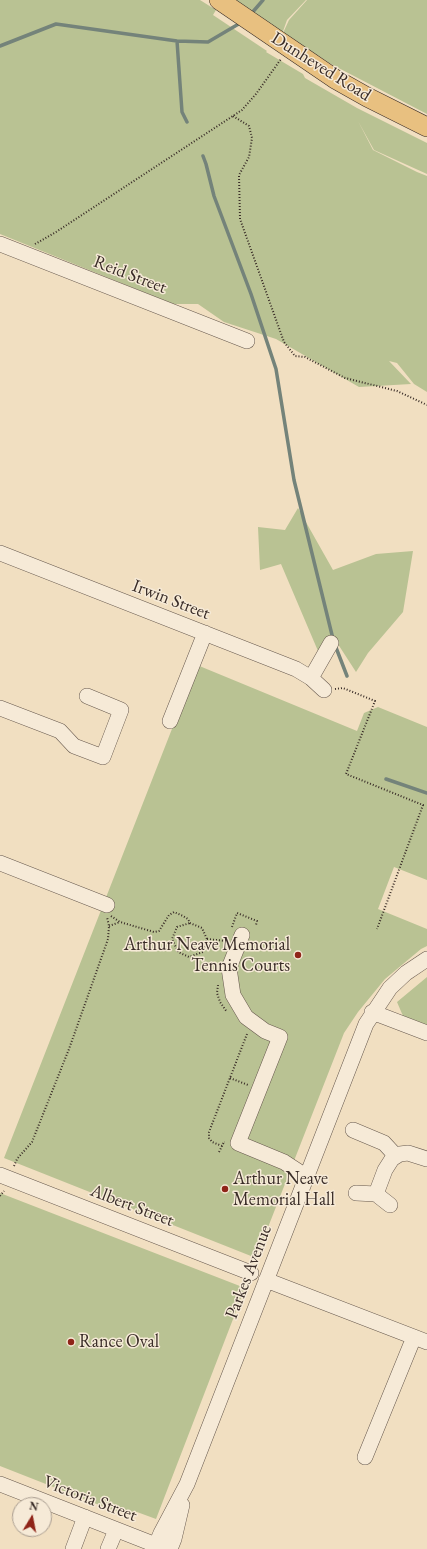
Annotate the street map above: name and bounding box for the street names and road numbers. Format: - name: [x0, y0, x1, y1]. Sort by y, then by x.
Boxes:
- street label: Dunheved Road: [267, 28, 375, 106]
- street label: Reid Street: [90, 251, 170, 299]
- street label: Irwin Street: [129, 575, 213, 625]
- street label: Albert Street: [87, 1180, 177, 1232]
- street label: Parkes Avenue: [221, 1222, 277, 1322]
- street label: Victoria Street: [40, 1471, 140, 1527]

